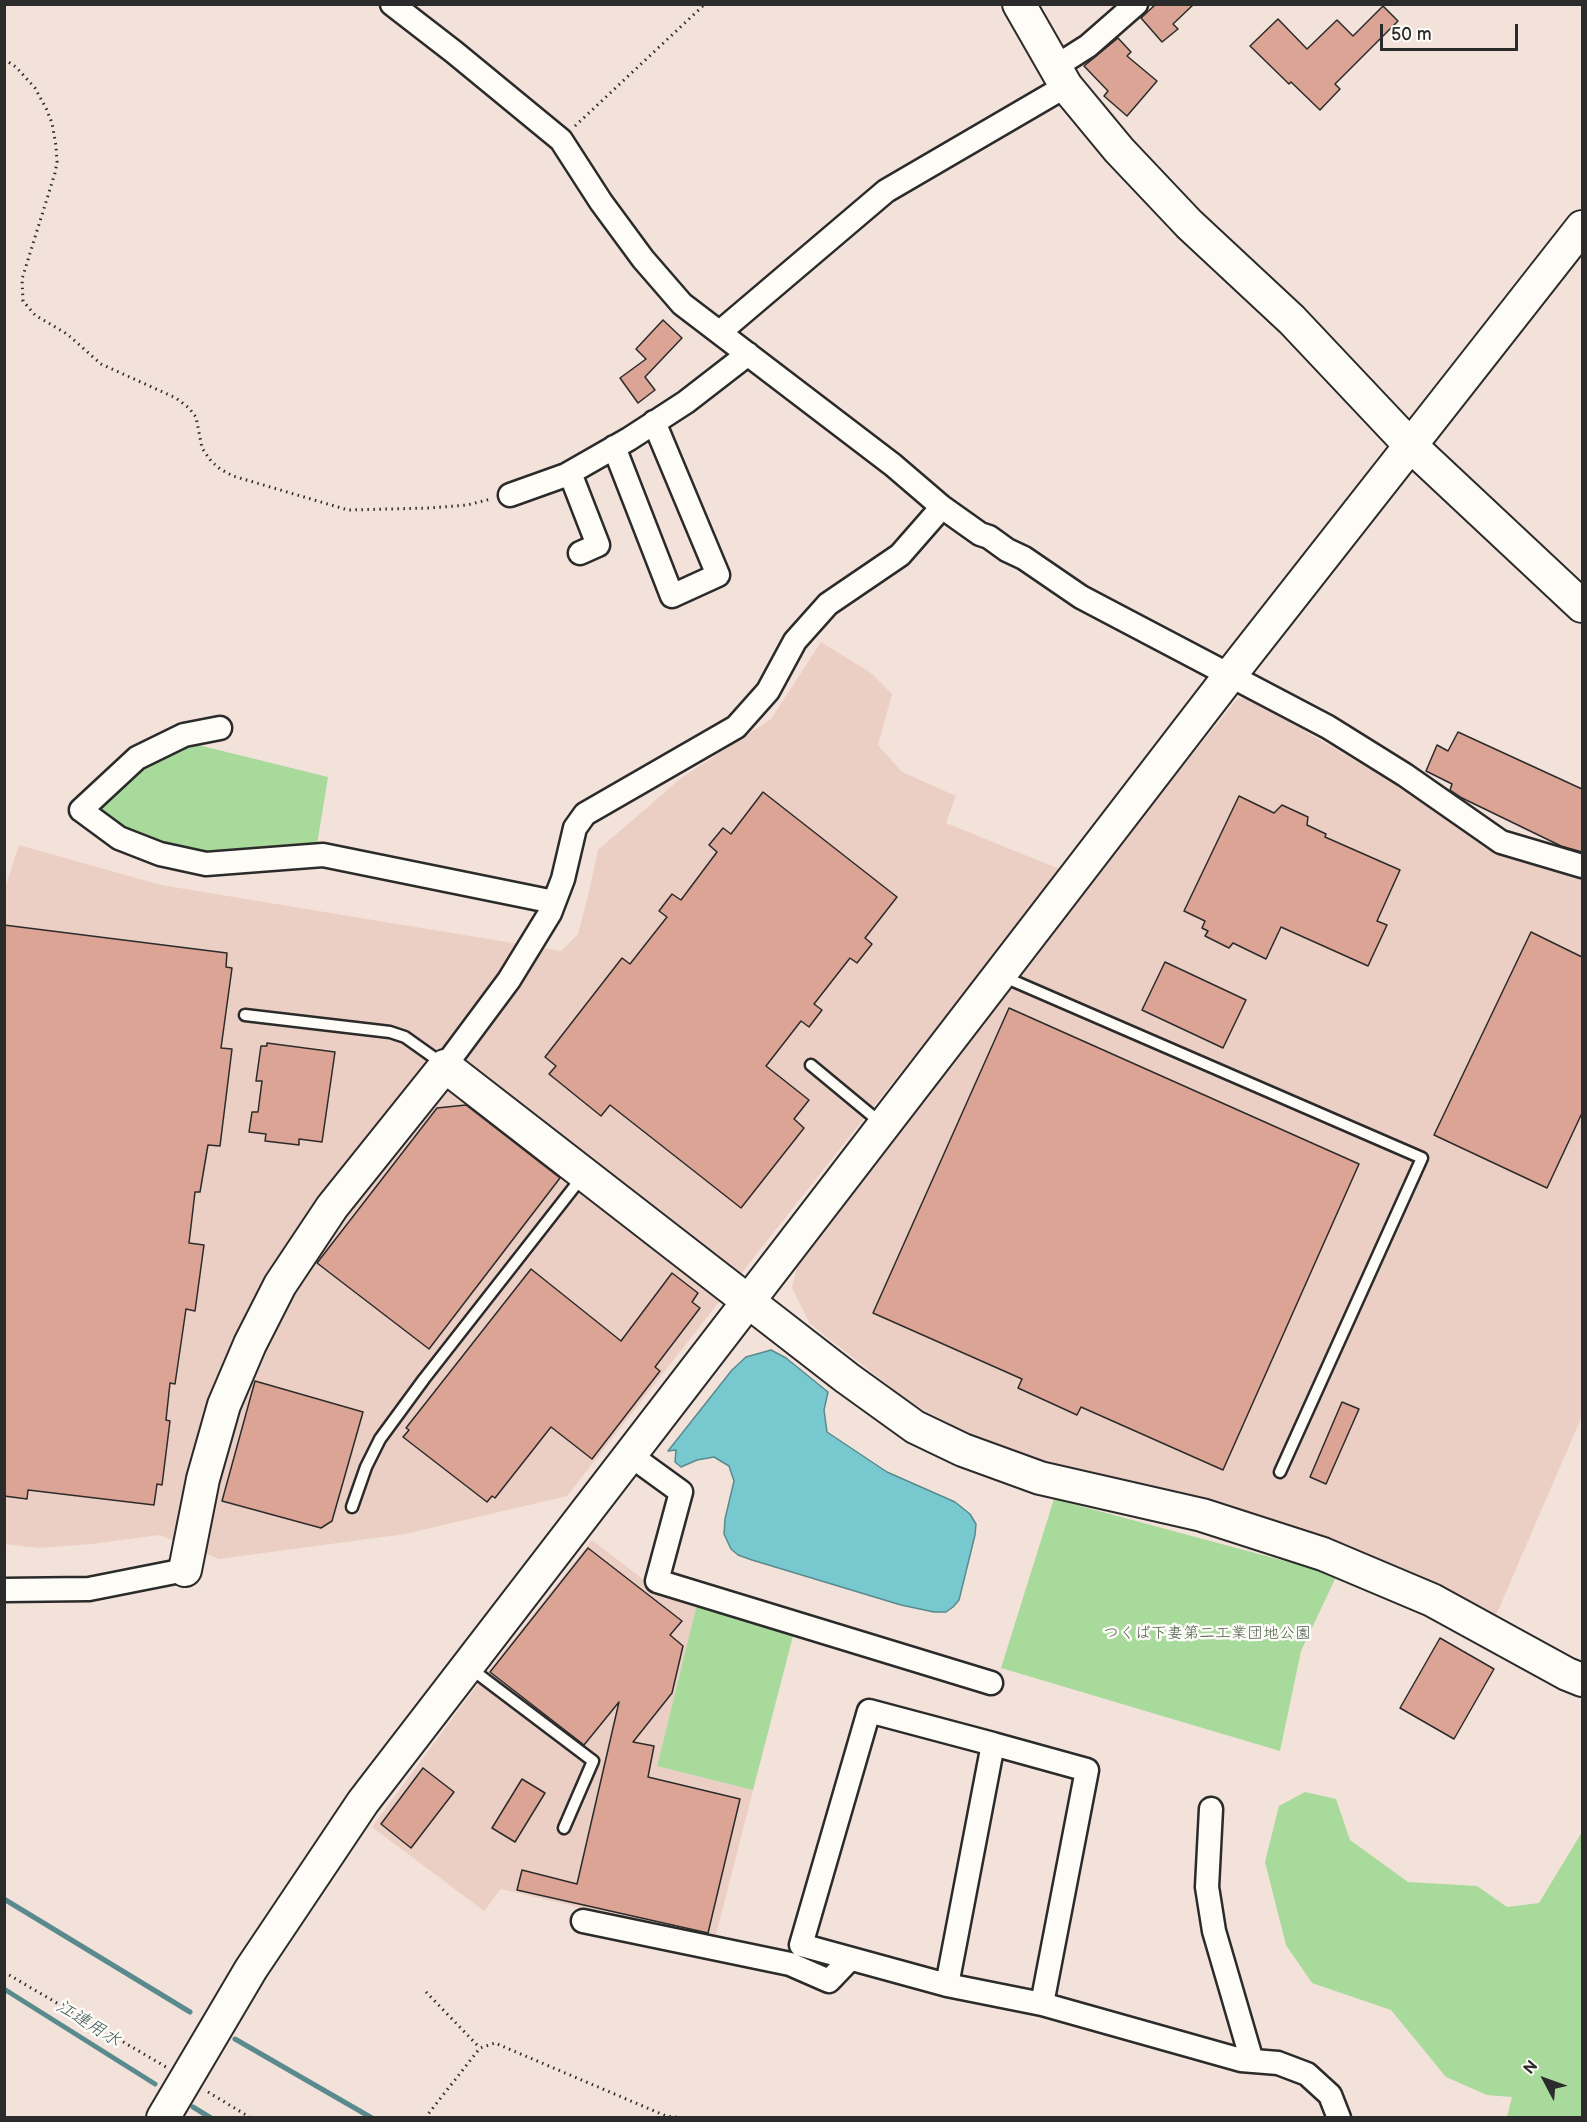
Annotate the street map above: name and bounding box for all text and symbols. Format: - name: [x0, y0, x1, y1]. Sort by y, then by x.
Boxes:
- scale bar: [1383, 12, 1521, 50]
- text: 50 m: [1391, 24, 1432, 45]
- park label: つくば下妻第二工業団地公園: [1103, 1624, 1311, 1644]
- water label: 江連用水: [52, 1996, 124, 2052]
- north arrow: [1515, 2050, 1575, 2110]
- text: N: [1520, 2057, 1542, 2079]

